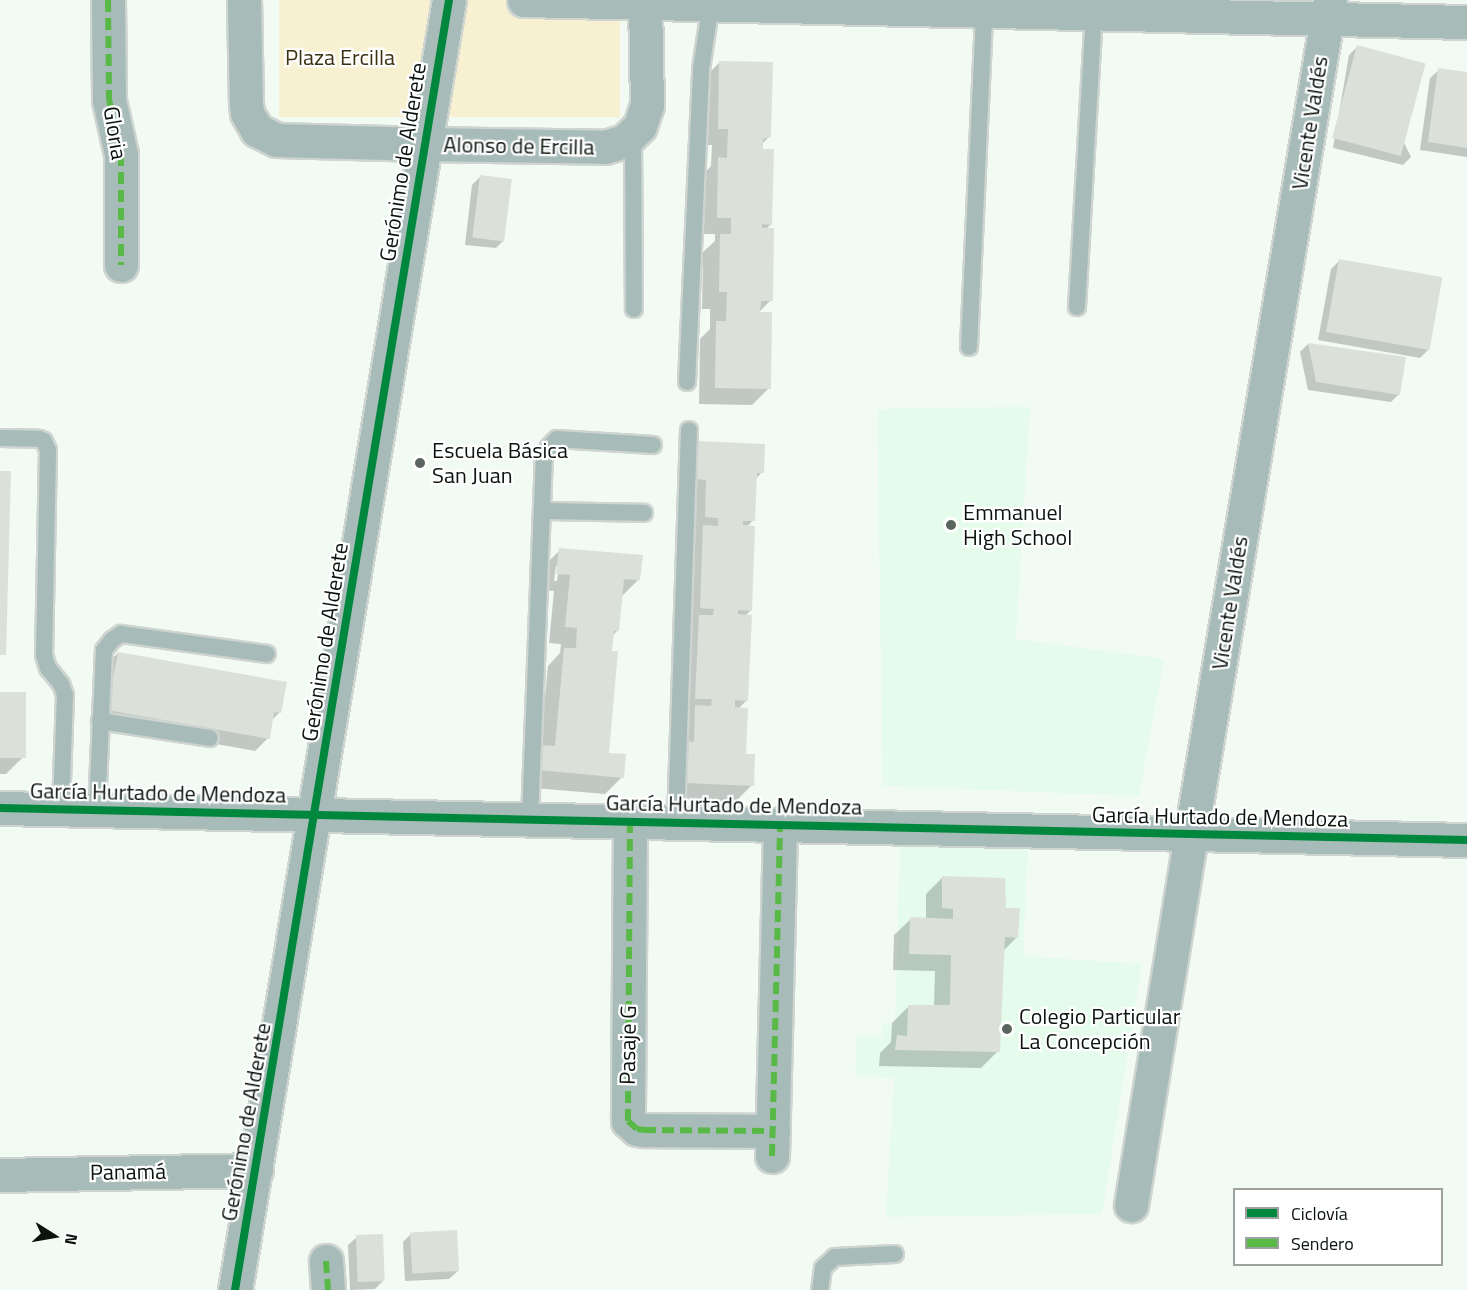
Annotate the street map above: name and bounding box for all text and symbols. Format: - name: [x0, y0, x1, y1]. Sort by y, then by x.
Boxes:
- park label: Plaza Ercilla: [285, 45, 395, 71]
- street label: Vicente Valdés: [1286, 54, 1334, 192]
- street label: Gerónimo de Alderete: [374, 61, 432, 263]
- street label: Gloria: [98, 104, 132, 162]
- street label: Alonso de Ercilla: [443, 131, 595, 161]
- place label: Escuela Básica San Juan: [432, 437, 568, 488]
- marker: Escuela Básica San Juan: [413, 456, 427, 470]
- place label: Emmanuel High School: [963, 499, 1072, 550]
- marker: Emmanuel High School: [944, 518, 958, 532]
- street label: Vicente Valdés: [1206, 534, 1254, 672]
- street label: Gerónimo de Alderete: [296, 541, 354, 743]
- street label: García Hurtado de Mendoza: [30, 778, 286, 808]
- street label: García Hurtado de Mendoza: [606, 790, 862, 820]
- street label: García Hurtado de Mendoza: [1092, 802, 1348, 832]
- place label: Colegio Particular La Concepción: [1019, 1003, 1180, 1054]
- street label: Pasaje G: [614, 1005, 642, 1085]
- street label: Gerónimo de Alderete: [216, 1021, 276, 1223]
- marker: Colegio Particular La Concepción: [1000, 1022, 1014, 1036]
- street label: Panamá: [90, 1158, 166, 1186]
- legend: [1233, 1188, 1443, 1266]
- text: Ciclovía: [1291, 1200, 1348, 1227]
- north arrow: [24, 1206, 84, 1266]
- text: Sendero: [1291, 1230, 1354, 1257]
- text: N: [59, 1232, 85, 1247]

